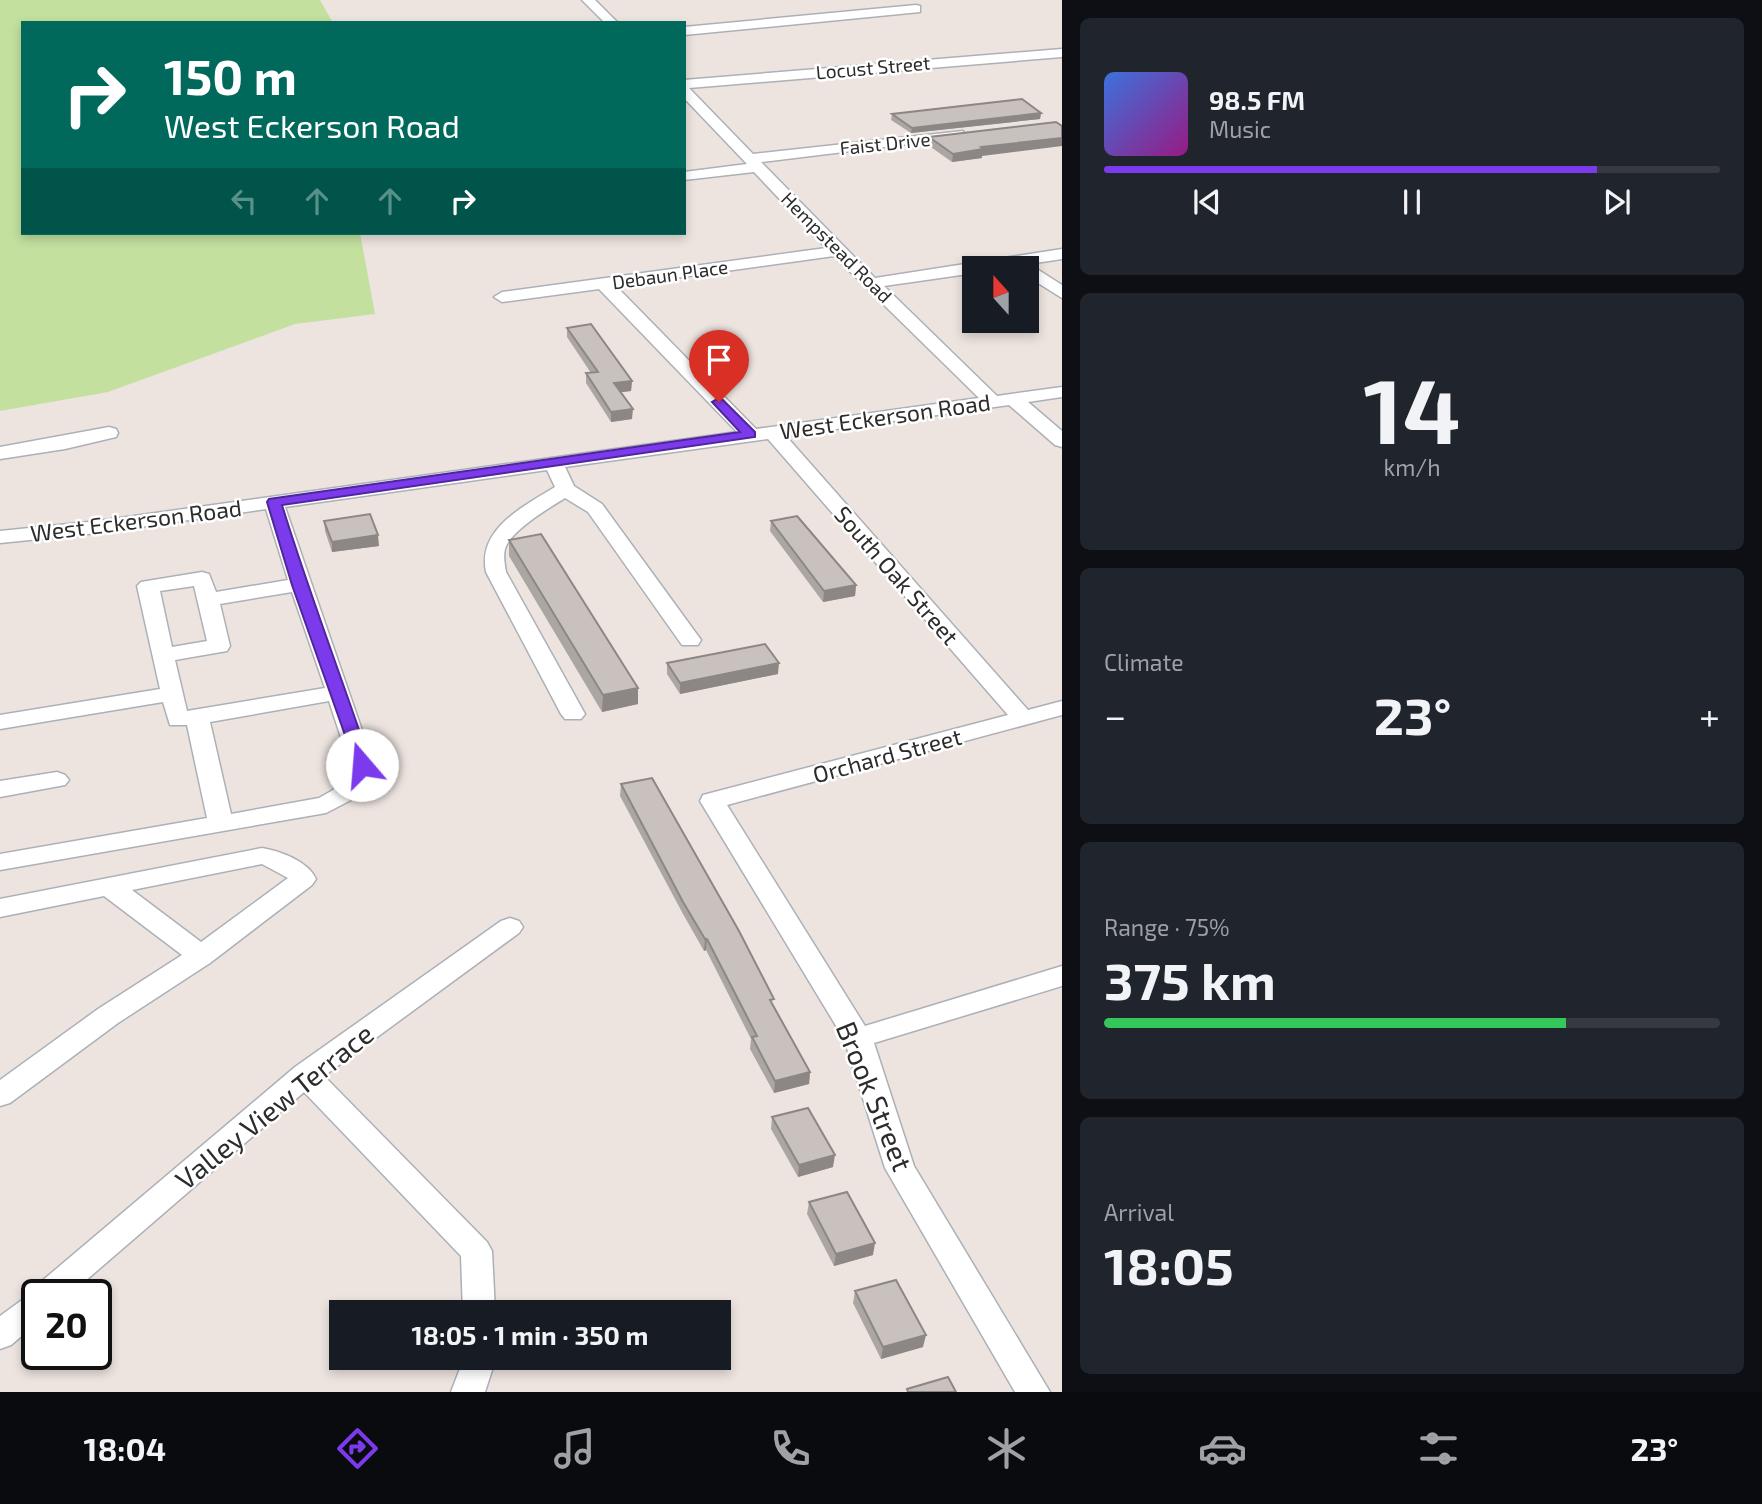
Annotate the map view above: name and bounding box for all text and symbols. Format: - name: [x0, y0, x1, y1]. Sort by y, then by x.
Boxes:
- text: 150 m: [164, 46, 297, 105]
- icon: right: [49, 49, 140, 140]
- street label: Locust Street: [815, 51, 931, 83]
- text: 98.5 FM: [1209, 84, 1305, 115]
- text: West Eckerson Road: [164, 106, 460, 144]
- text: Music: [1209, 115, 1271, 143]
- street label: Faist Drive: [838, 127, 932, 159]
- icon: left: [225, 182, 263, 220]
- icon: ahead: [298, 182, 336, 220]
- icon: ahead: [371, 182, 409, 220]
- icon: right: [444, 182, 482, 220]
- icon: previous: [1188, 183, 1226, 221]
- icon: pause: [1393, 183, 1431, 221]
- icon: next: [1598, 183, 1636, 221]
- street label: Hempstead Road: [777, 187, 897, 307]
- street label: Debaun Place: [611, 254, 729, 294]
- north arrow: [962, 256, 1040, 332]
- map controls: [962, 256, 1039, 333]
- pin: [689, 330, 749, 402]
- icon: arrive: [700, 341, 738, 379]
- text: 14: [1363, 353, 1461, 462]
- street label: West Eckerson Road: [778, 387, 992, 445]
- text: km/h: [1383, 453, 1441, 481]
- street label: West Eckerson Road: [29, 493, 243, 547]
- street label: South Oak Street: [829, 500, 965, 650]
- text: Climate: [1104, 648, 1184, 676]
- text: 23°: [1374, 683, 1451, 745]
- text: −: [1104, 692, 1126, 738]
- text: +: [1699, 692, 1720, 738]
- street label: Orchard Street: [810, 722, 965, 788]
- position arrow: [325, 728, 399, 802]
- text: Range · 75%: [1104, 913, 1230, 941]
- text: 375 km: [1104, 948, 1276, 1010]
- street label: Valley View Terrace: [168, 1016, 380, 1196]
- street label: Brook Street: [830, 1016, 920, 1176]
- text: Arrival: [1104, 1198, 1174, 1226]
- text: 18:05: [1104, 1233, 1234, 1295]
- speed limit sign: 20: [21, 1279, 112, 1370]
- text: 18:05 · 1 min · 350 m: [412, 1319, 648, 1350]
- icon: directions: [333, 1424, 382, 1473]
- icon: music: [550, 1424, 599, 1473]
- icon: phone: [766, 1424, 815, 1473]
- icon: climate: [982, 1424, 1031, 1473]
- icon: car: [1198, 1424, 1247, 1473]
- icon: filters: [1414, 1424, 1463, 1473]
- text: 18:04: [84, 1429, 166, 1467]
- text: 23°: [1631, 1429, 1678, 1467]

